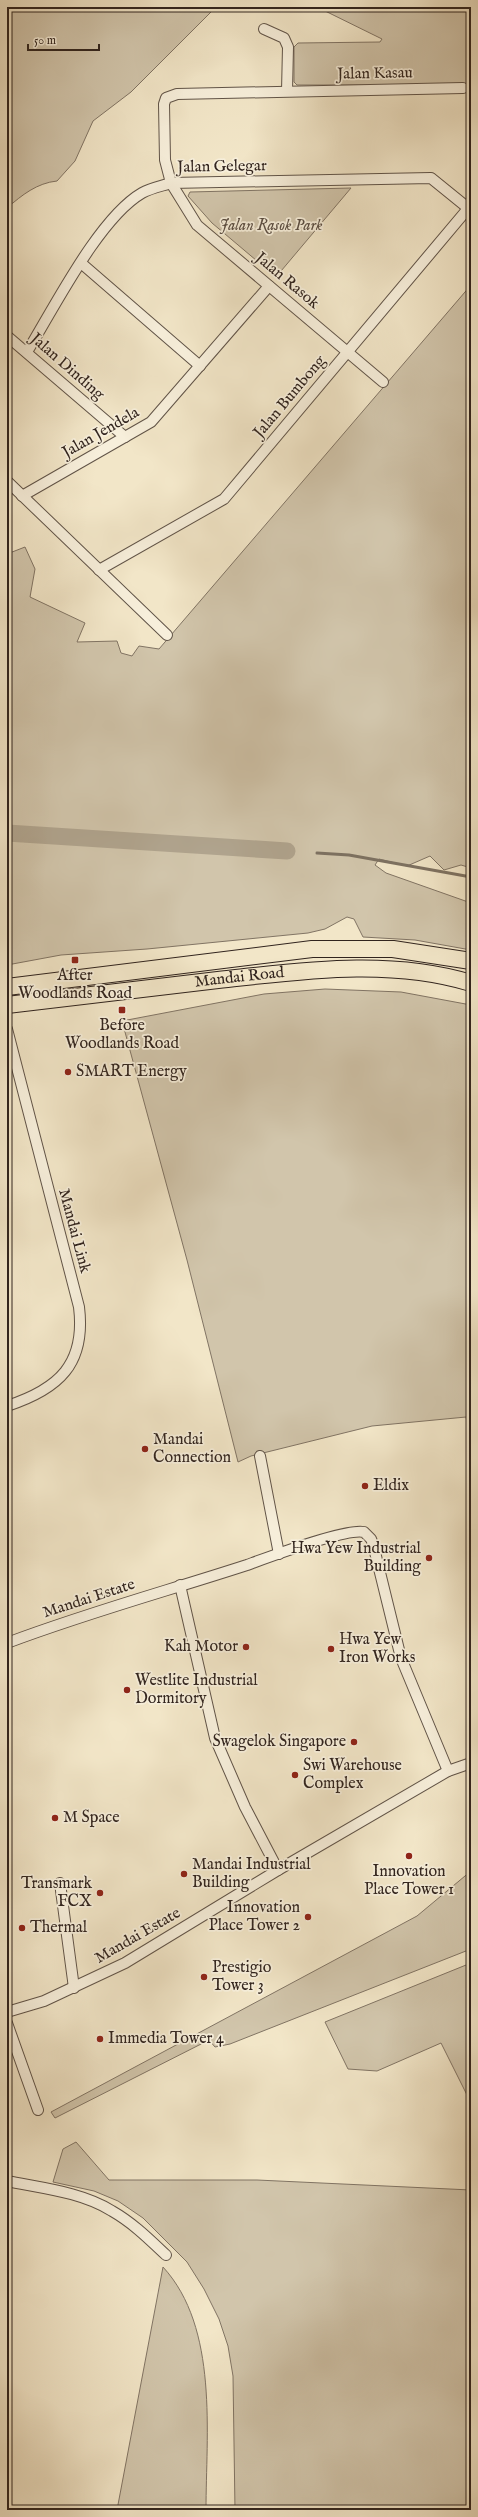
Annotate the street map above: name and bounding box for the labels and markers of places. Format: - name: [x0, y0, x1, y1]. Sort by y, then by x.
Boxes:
- marker: After Woodlands Road: [70, 955, 80, 965]
- place label: After Woodlands Road: [18, 966, 132, 1004]
- marker: Before Woodlands Road: [117, 1005, 127, 1015]
- place label: Before Woodlands Road: [65, 1016, 179, 1054]
- place label: SMART Energy: [76, 1062, 187, 1082]
- marker: SMART Energy: [63, 1067, 73, 1077]
- place label: Mandai Connection: [153, 1430, 232, 1468]
- marker: Mandai Connection: [140, 1444, 150, 1454]
- place label: Eldix: [373, 1476, 409, 1496]
- marker: Eldix: [360, 1481, 370, 1491]
- place label: Hwa Yew Industrial Building: [291, 1539, 422, 1577]
- marker: Hwa Yew Industrial Building: [424, 1553, 434, 1563]
- place label: Hwa Yew Iron Works: [339, 1630, 416, 1668]
- place label: Kah Motor: [164, 1637, 238, 1657]
- marker: Kah Motor: [241, 1642, 251, 1652]
- marker: Hwa Yew Iron Works: [326, 1644, 336, 1654]
- place label: Westlite Industrial Dormitory: [135, 1671, 258, 1709]
- marker: Westlite Industrial Dormitory: [122, 1685, 132, 1695]
- place label: Swagelok Singapore: [213, 1732, 346, 1752]
- marker: Swagelok Singapore: [349, 1737, 359, 1747]
- place label: Swi Warehouse Complex: [303, 1756, 402, 1794]
- marker: Swi Warehouse Complex: [290, 1770, 300, 1780]
- place label: M Space: [63, 1808, 120, 1828]
- marker: M Space: [50, 1813, 60, 1823]
- marker: Innovation Place Tower 1: [404, 1851, 414, 1861]
- place label: Mandai Industrial Building: [192, 1855, 311, 1893]
- place label: Innovation Place Tower 1: [364, 1862, 454, 1900]
- marker: Mandai Industrial Building: [179, 1869, 189, 1879]
- place label: Transmark FCX: [21, 1874, 92, 1912]
- marker: Transmark FCX: [95, 1888, 105, 1898]
- place label: Innovation Place Tower 2: [208, 1898, 300, 1936]
- marker: Innovation Place Tower 2: [303, 1912, 313, 1922]
- place label: Thermal: [30, 1918, 88, 1938]
- marker: Thermal: [17, 1923, 27, 1933]
- place label: Prestigio Tower 3: [212, 1958, 272, 1996]
- marker: Prestigio Tower 3: [199, 1972, 209, 1982]
- place label: Immedia Tower 4: [108, 2029, 224, 2049]
- marker: Immedia Tower 4: [95, 2034, 105, 2044]

